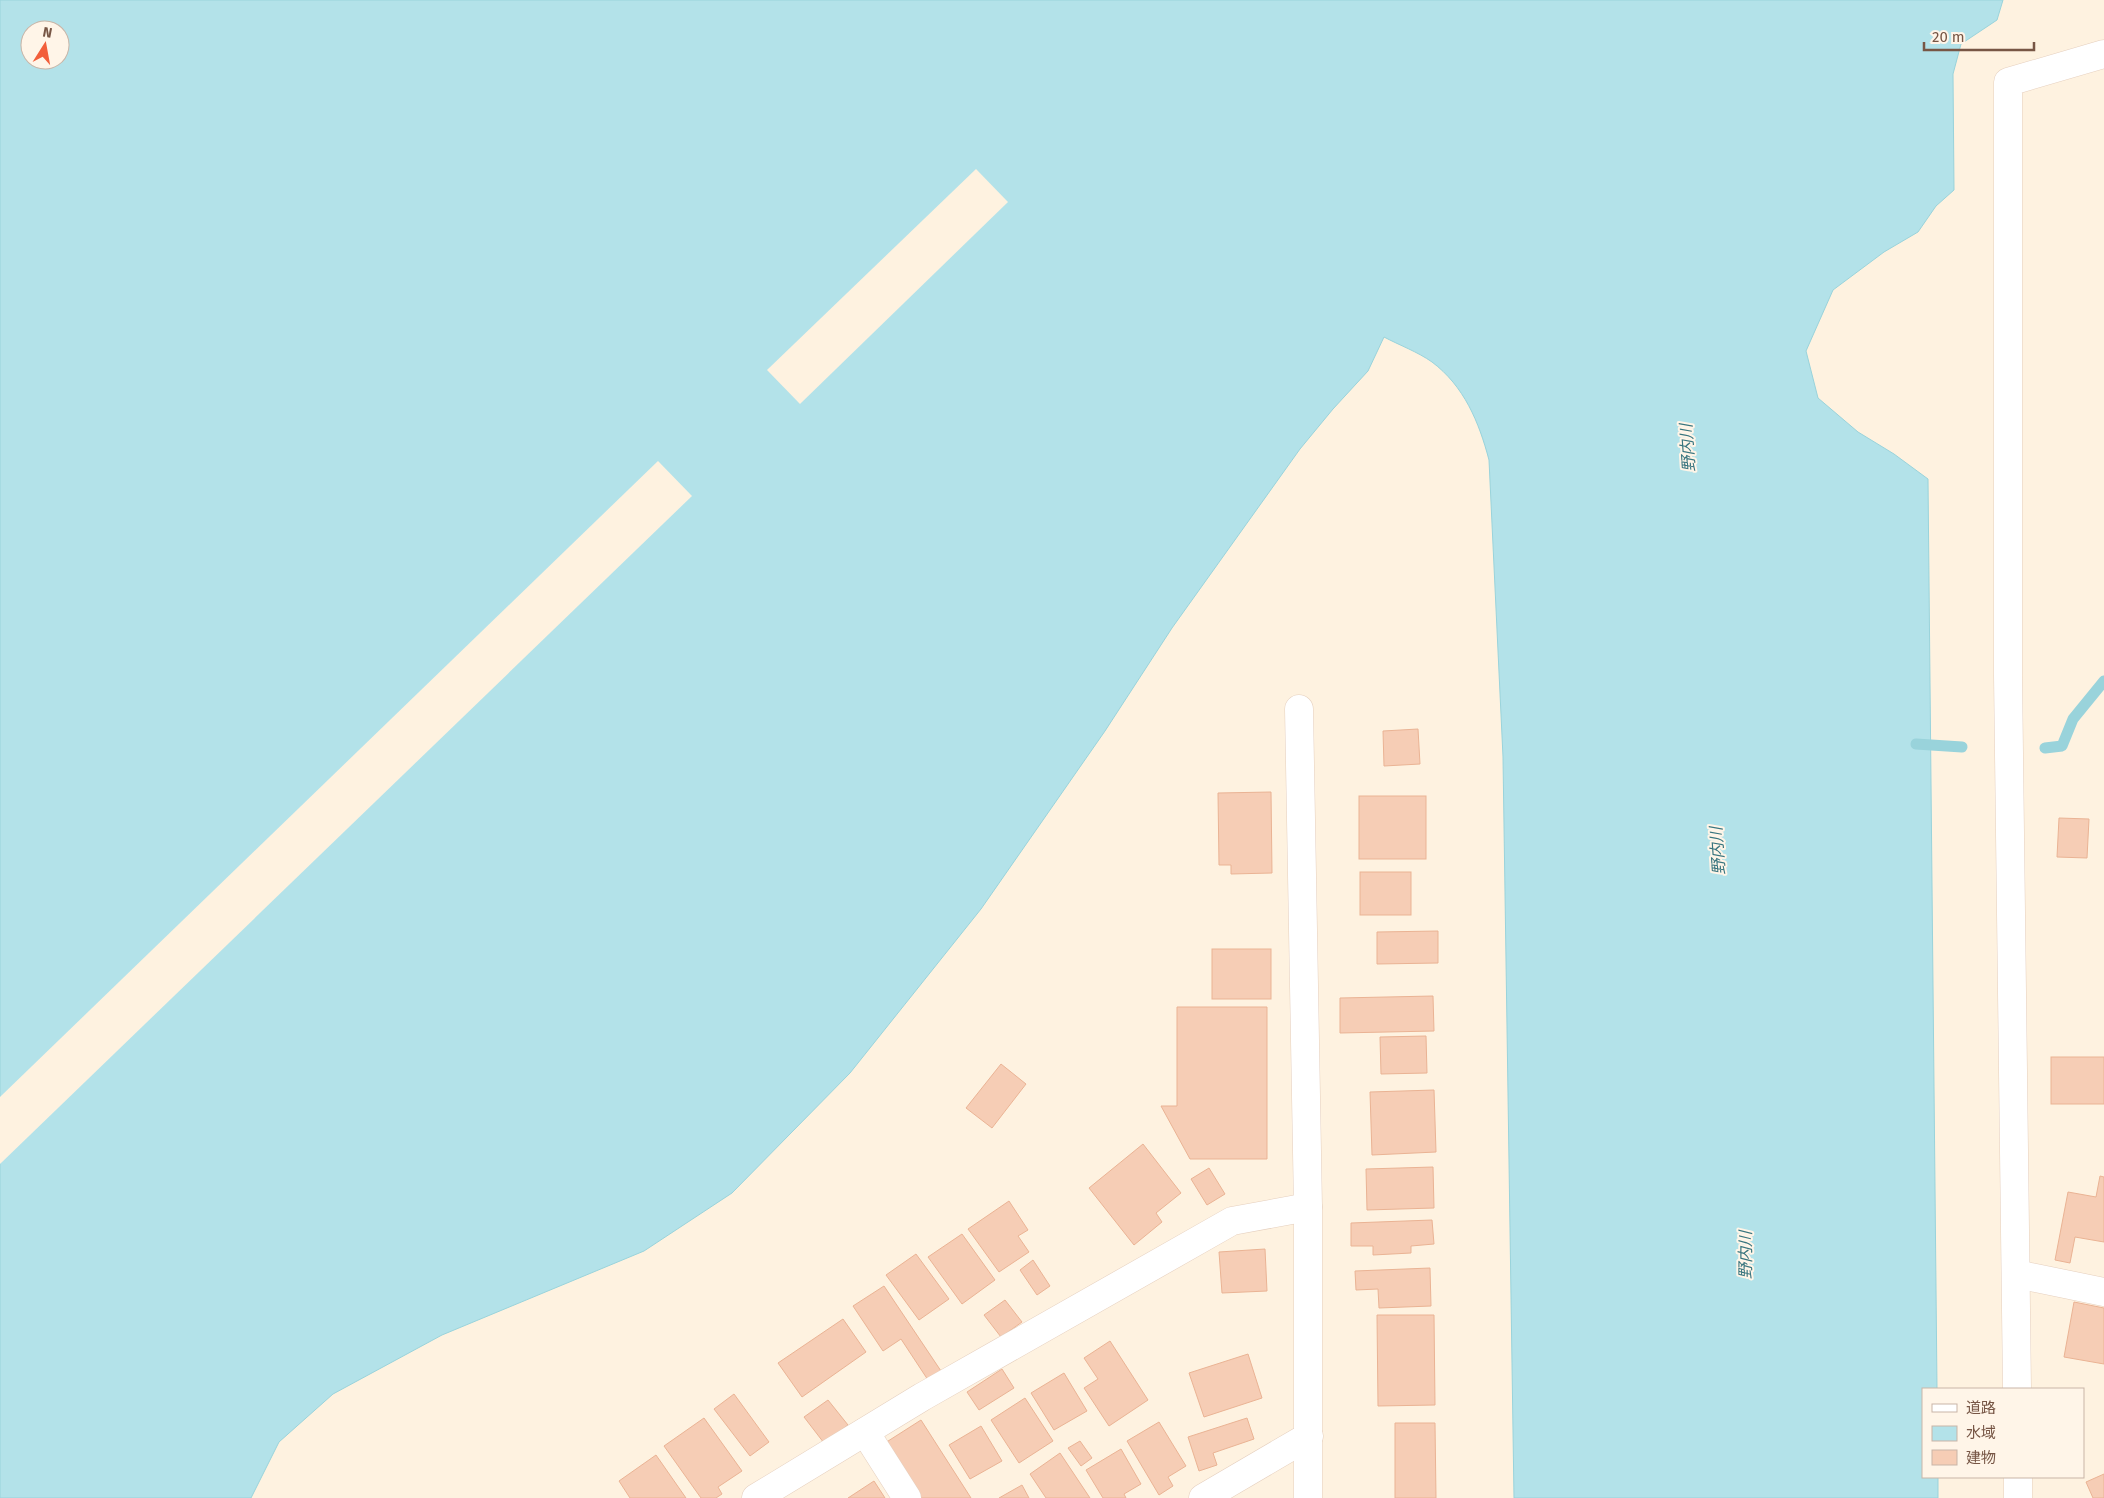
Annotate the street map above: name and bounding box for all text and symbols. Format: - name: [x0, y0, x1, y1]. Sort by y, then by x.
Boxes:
- north arrow: [20, 20, 70, 70]
- scale bar: [1924, 20, 2034, 52]
- text: N: [41, 23, 54, 42]
- text: 20 m: [1932, 28, 1965, 46]
- water label: 野内川: [1676, 421, 1699, 473]
- water label: 野内川: [1706, 824, 1729, 876]
- water label: 野内川: [1736, 1229, 1755, 1279]
- legend: [1922, 1388, 2084, 1478]
- text: 道路: [1966, 1399, 1996, 1417]
- text: 水域: [1966, 1424, 1996, 1442]
- text: 建物: [1966, 1449, 1996, 1467]

